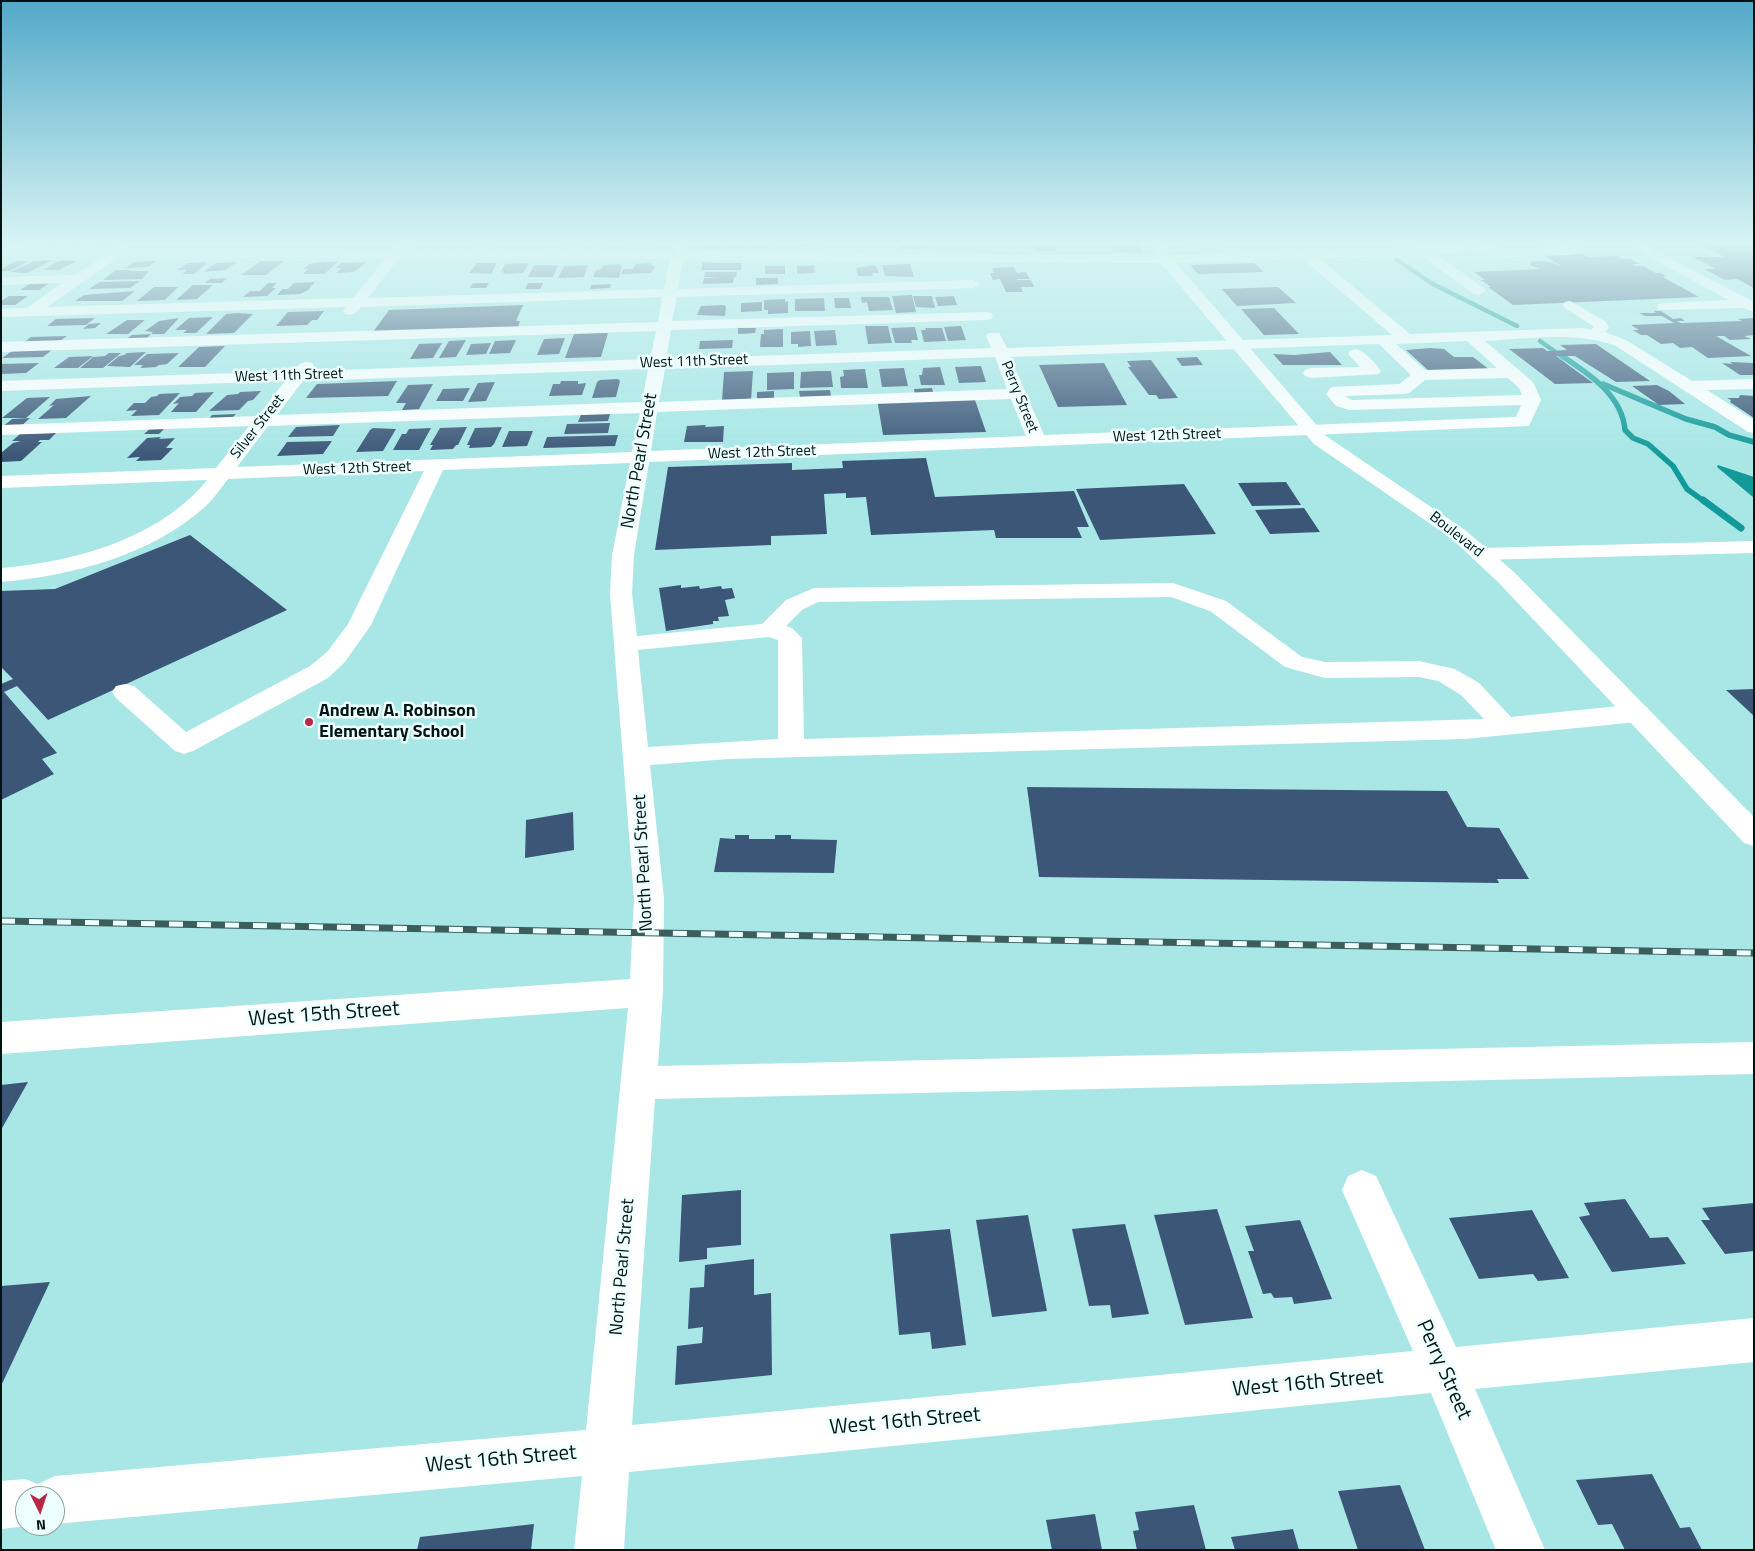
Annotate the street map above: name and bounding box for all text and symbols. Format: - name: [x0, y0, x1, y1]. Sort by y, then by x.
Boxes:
- street label: West 11th Street: [640, 351, 748, 373]
- street label: Perry Street: [996, 358, 1042, 436]
- street label: West 11th Street: [235, 365, 343, 387]
- street label: Silver Street: [227, 391, 289, 463]
- street label: North Pearl Street: [617, 392, 663, 530]
- street label: West 12th Street: [1113, 425, 1221, 447]
- street label: West 12th Street: [708, 442, 816, 464]
- street label: West 12th Street: [303, 458, 411, 480]
- street label: Boulevard: [1425, 508, 1487, 562]
- place label: Andrew A. Robinson Elementary School: [319, 701, 476, 744]
- marker: Andrew A. Robinson Elementary School: [303, 716, 315, 728]
- street label: North Pearl Street: [630, 794, 658, 932]
- street label: West 15th Street: [248, 997, 400, 1033]
- street label: North Pearl Street: [606, 1198, 640, 1336]
- street label: Perry Street: [1410, 1316, 1476, 1424]
- street label: West 16th Street: [1231, 1365, 1385, 1403]
- street label: West 16th Street: [828, 1403, 982, 1441]
- street label: West 16th Street: [424, 1441, 578, 1479]
- north arrow: [15, 1486, 65, 1536]
- text: N: [35, 1515, 47, 1536]

